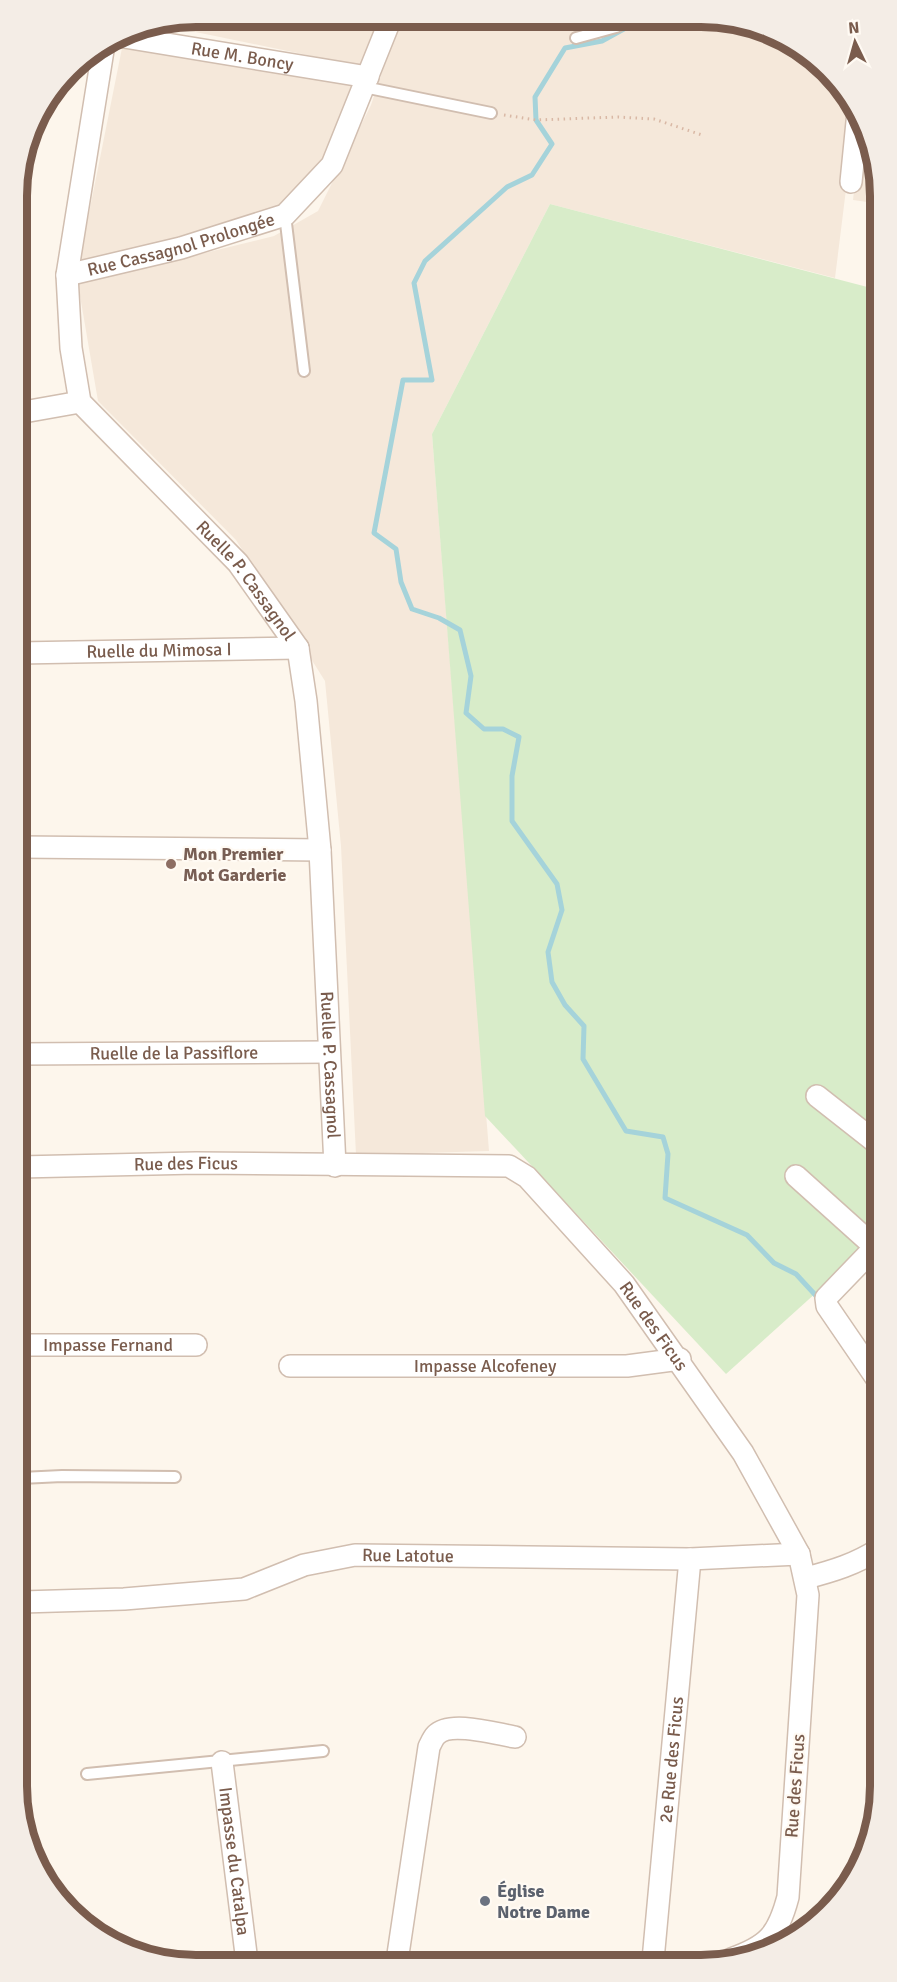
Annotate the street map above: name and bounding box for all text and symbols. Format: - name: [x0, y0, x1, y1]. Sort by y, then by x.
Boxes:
- north arrow: [825, 12, 885, 72]
- text: N: [847, 18, 860, 39]
- street label: Rue M. Boncy: [189, 37, 296, 76]
- street label: Rue Cassagnol Prolongée: [85, 208, 277, 281]
- street label: Ruelle P. Cassagnol: [191, 516, 300, 645]
- street label: Ruelle du Mimosa I: [86, 638, 232, 663]
- place label: Mon Premier Mot Garderie: [183, 843, 287, 886]
- marker: Mon Premier Mot Garderie: [164, 857, 178, 871]
- street label: Ruelle P. Cassagnol: [316, 991, 345, 1139]
- street label: Ruelle de la Passiflore: [90, 1041, 258, 1065]
- street label: Rue des Ficus: [134, 1152, 238, 1175]
- street label: Rue des Ficus: [615, 1277, 693, 1375]
- street label: Impasse Fernand: [43, 1334, 173, 1356]
- street label: Impasse Alcofeney: [414, 1355, 557, 1377]
- street label: Rue Latotue: [362, 1544, 454, 1567]
- street label: 2e Rue des Ficus: [655, 1696, 688, 1824]
- street label: Rue des Ficus: [780, 1733, 810, 1839]
- street label: Impasse du Catalpa: [214, 1786, 255, 1937]
- place label: Église Notre Dame: [497, 1880, 590, 1923]
- marker: Église Notre Dame: [478, 1894, 492, 1908]

